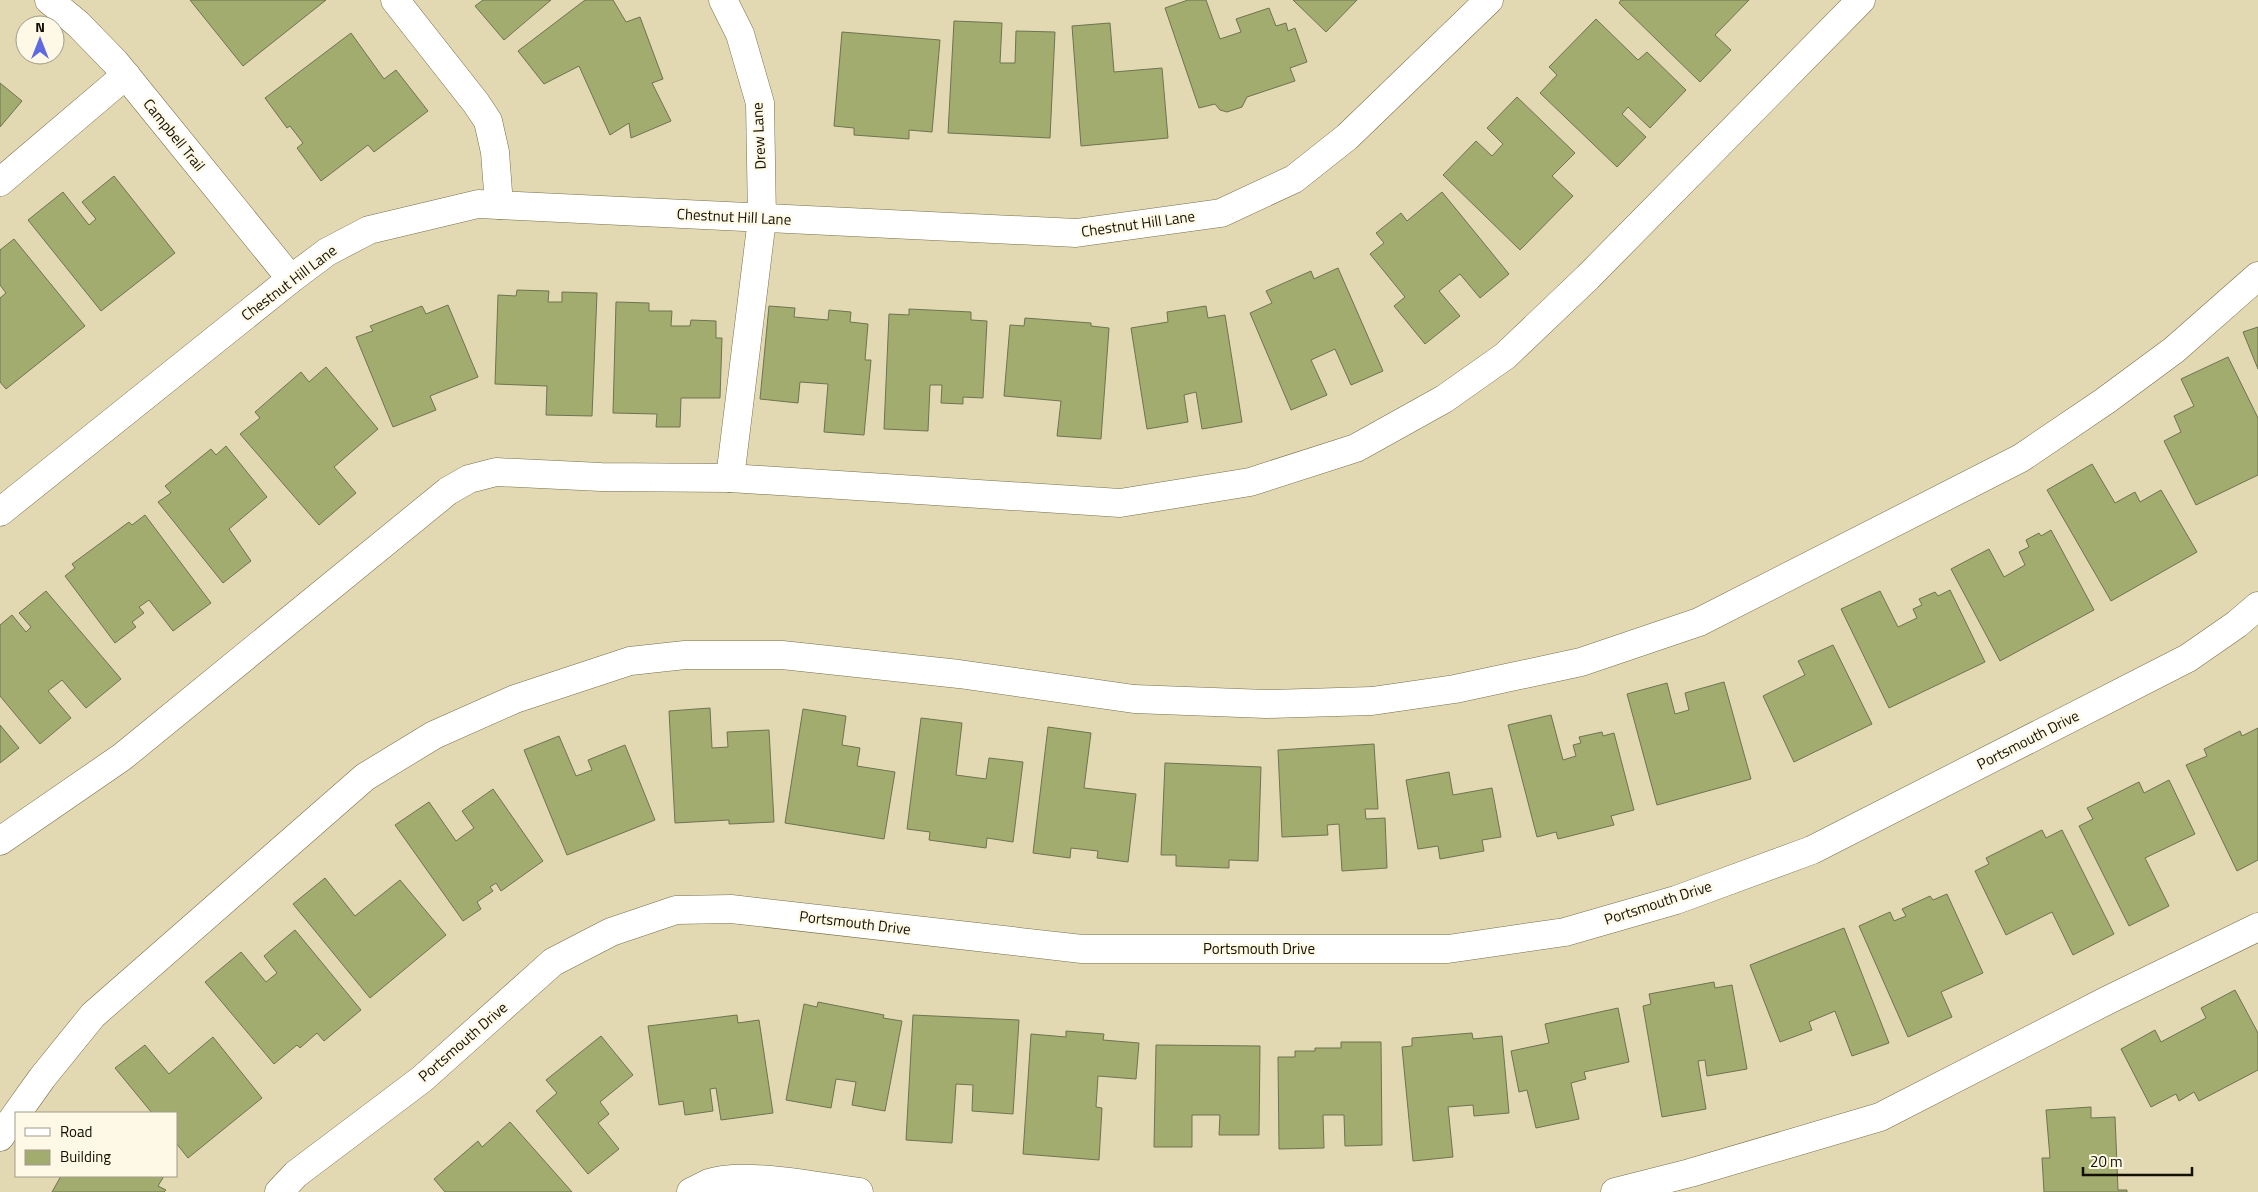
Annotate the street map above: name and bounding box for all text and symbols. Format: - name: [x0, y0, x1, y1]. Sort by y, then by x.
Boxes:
- north arrow: [15, 15, 65, 65]
- text: N: [35, 16, 45, 37]
- street label: Campbell Trail: [138, 93, 211, 176]
- street label: Drew Lane: [745, 102, 772, 170]
- street label: Chestnut Hill Lane: [676, 202, 792, 231]
- street label: Chestnut Hill Lane: [1080, 204, 1196, 243]
- street label: Chestnut Hill Lane: [236, 239, 341, 326]
- street label: Portsmouth Drive: [1973, 704, 2083, 775]
- street label: Portsmouth Drive: [1601, 874, 1715, 931]
- street label: Portsmouth Drive: [798, 904, 912, 941]
- street label: Portsmouth Drive: [1203, 937, 1315, 960]
- street label: Portsmouth Drive: [413, 996, 512, 1087]
- legend: [15, 1112, 178, 1177]
- text: Road: [60, 1120, 92, 1143]
- scale bar: [2083, 1144, 2192, 1176]
- text: Building: [60, 1145, 111, 1168]
- text: 20 m: [2090, 1150, 2123, 1173]

